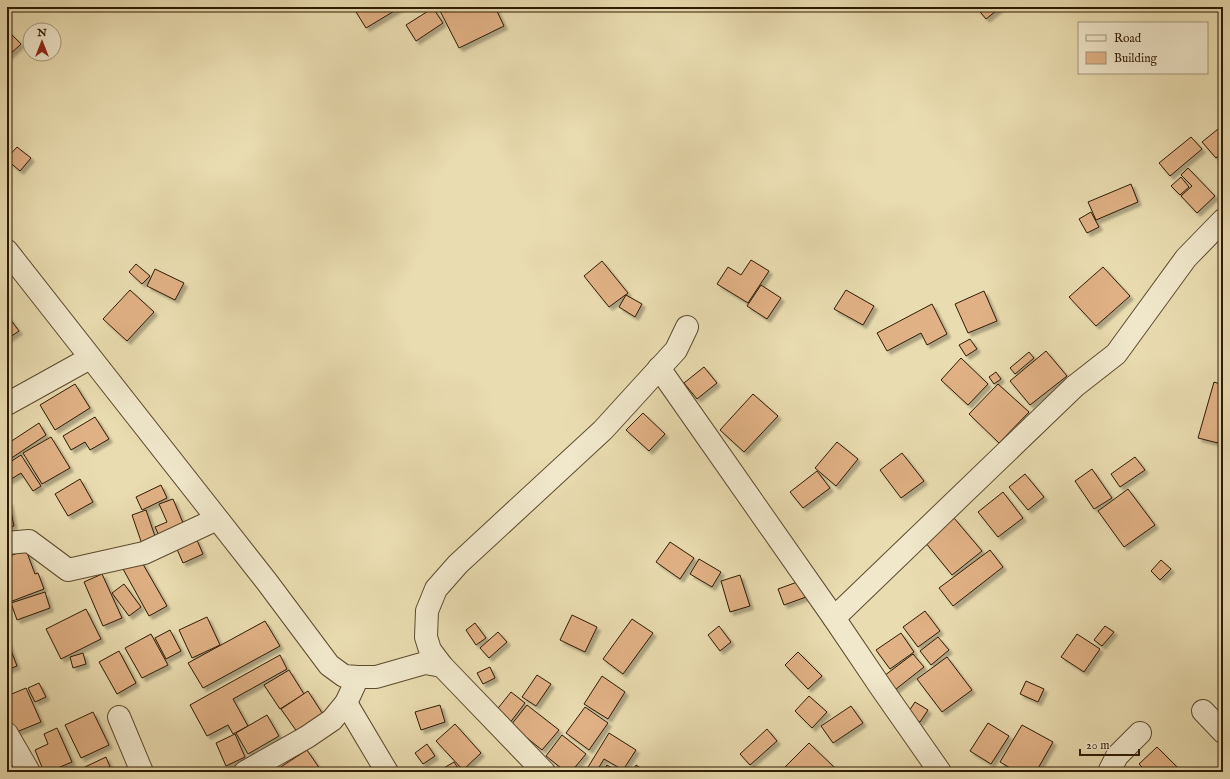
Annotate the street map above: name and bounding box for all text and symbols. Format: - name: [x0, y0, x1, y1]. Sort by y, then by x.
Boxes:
- north arrow: [22, 22, 62, 62]
- legend: [1078, 22, 1208, 74]
- text: N: [36, 26, 47, 40]
- text: Road: [1114, 31, 1142, 46]
- text: Building: [1114, 51, 1158, 66]
- scale bar: [1080, 731, 1139, 757]
- text: 20 m: [1086, 738, 1109, 753]

